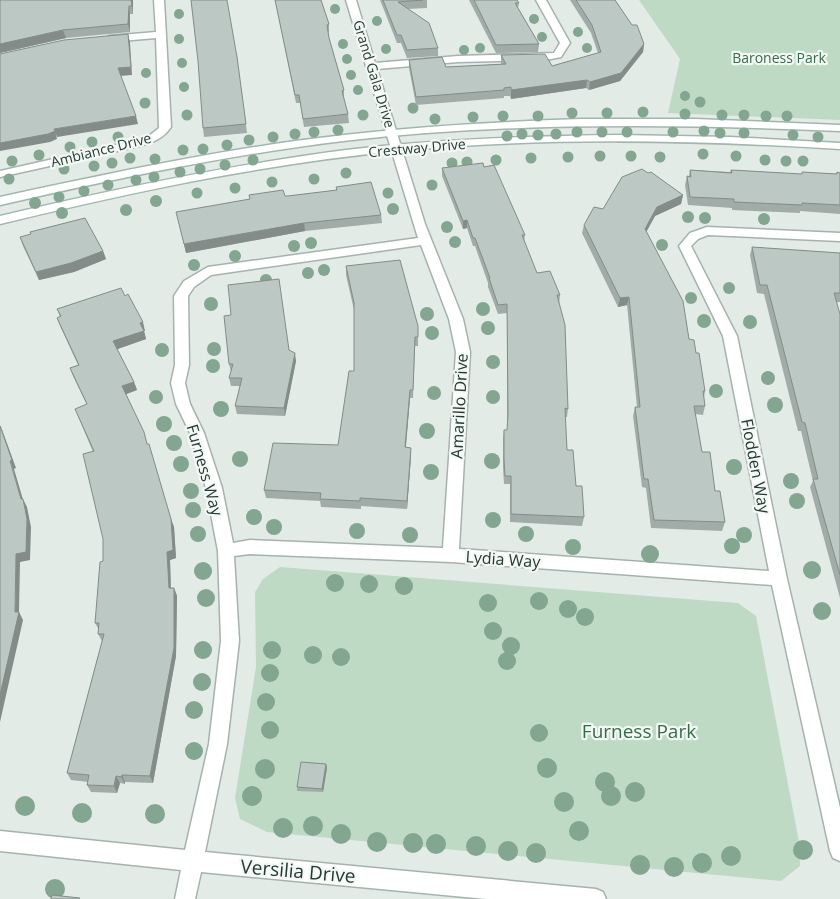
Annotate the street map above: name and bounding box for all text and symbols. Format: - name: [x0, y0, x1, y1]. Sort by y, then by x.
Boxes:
- street label: Grand Gala Drive: [349, 18, 400, 130]
- park label: Baroness Park: [732, 48, 826, 67]
- street label: Ambiance Drive: [49, 128, 153, 171]
- street label: Crestway Drive: [368, 134, 467, 161]
- street label: Amarillo Drive: [445, 353, 473, 459]
- street label: Flodden Way: [736, 417, 776, 516]
- street label: Furness Way: [181, 422, 229, 519]
- street label: Lydia Way: [465, 545, 542, 573]
- park label: Furness Park: [582, 718, 696, 744]
- street label: Versilia Drive: [239, 853, 357, 889]

